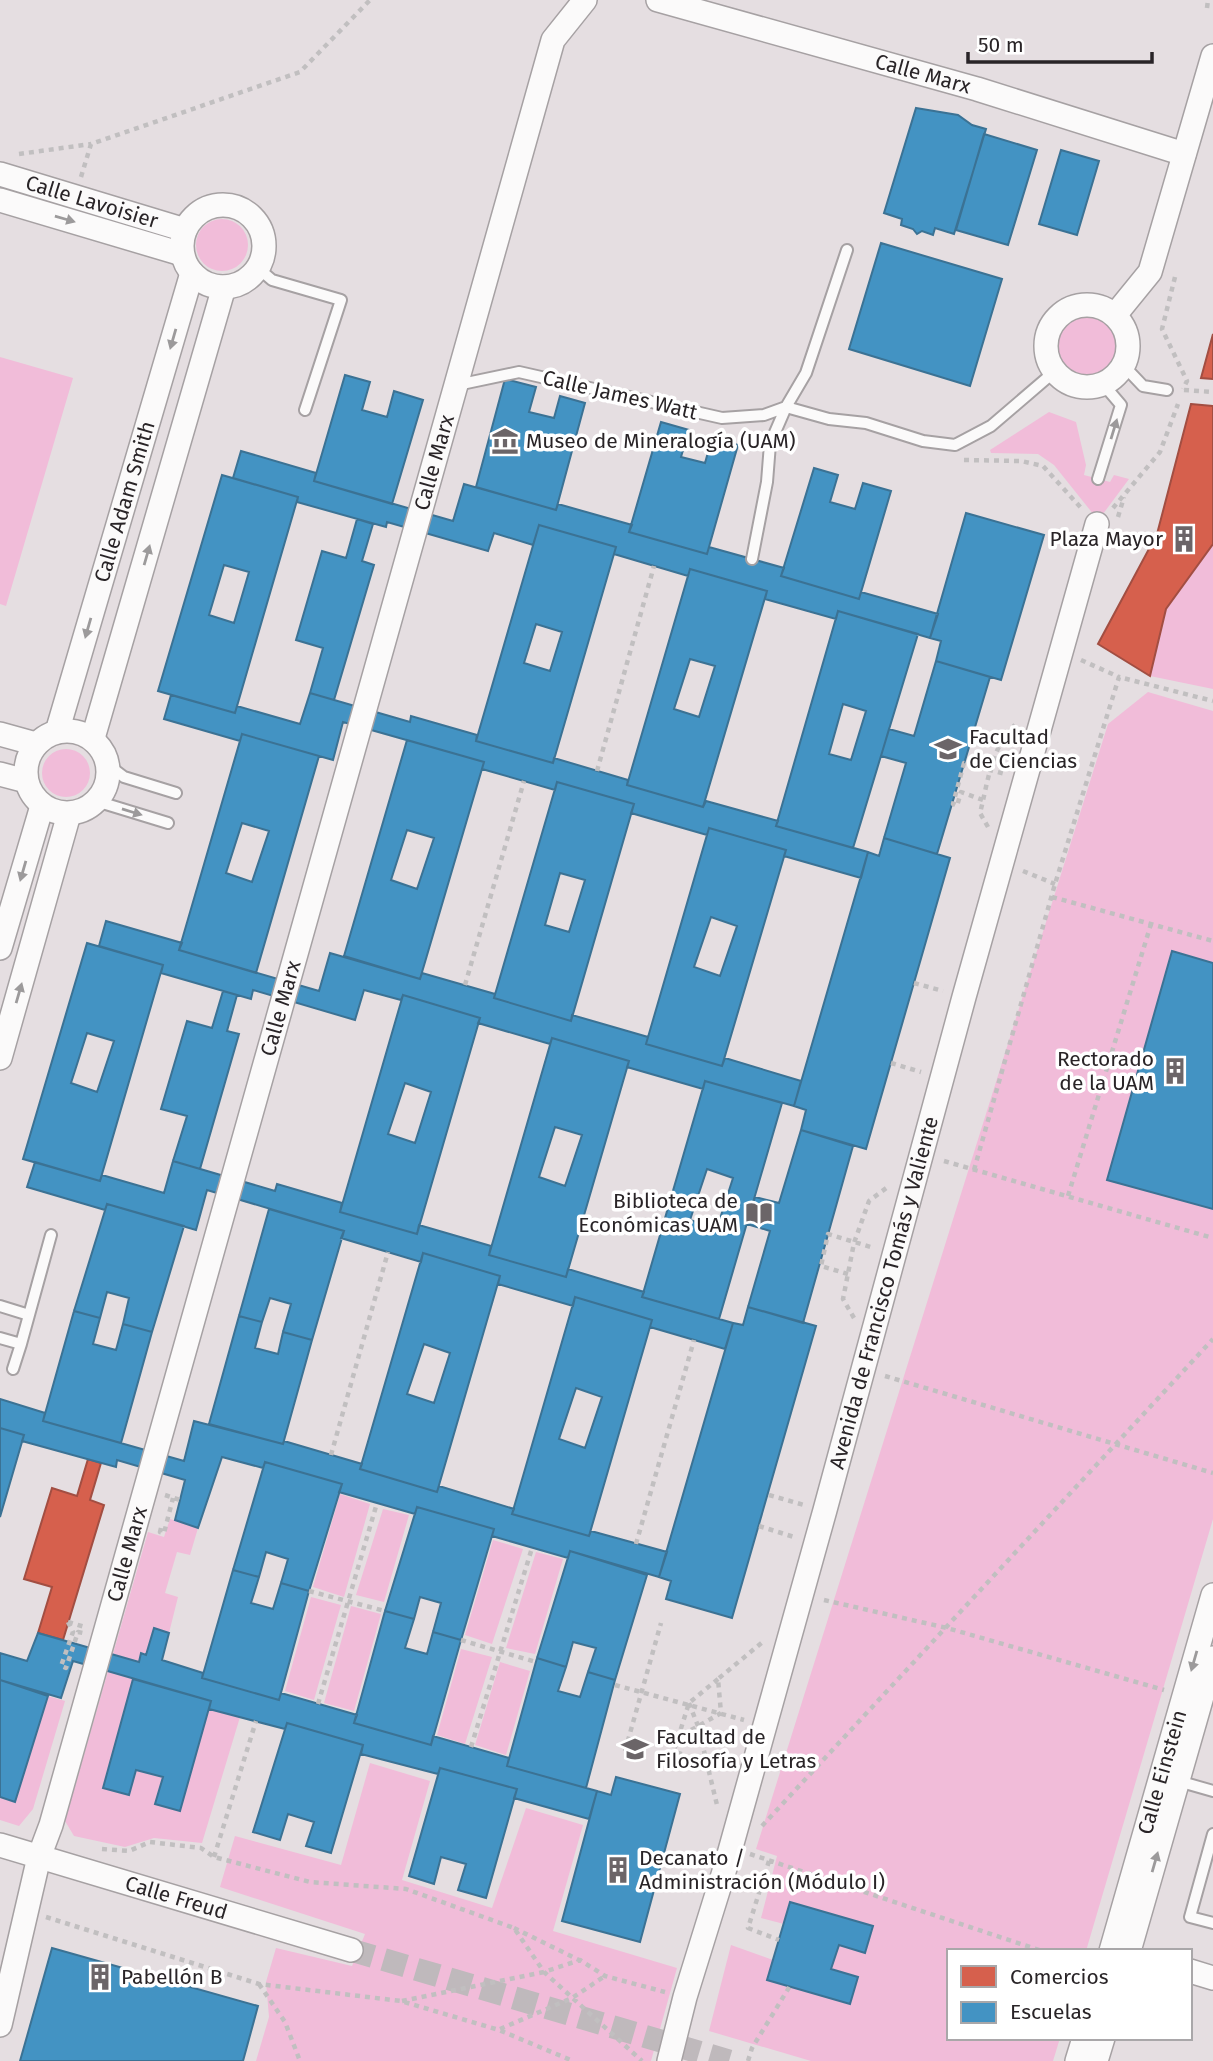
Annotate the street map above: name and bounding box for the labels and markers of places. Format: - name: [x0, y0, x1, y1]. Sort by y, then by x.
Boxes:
- museum icon: Museo de Mineralogía (UAM): [490, 426, 520, 456]
- place label: Museo de Mineralogía (UAM): [526, 428, 796, 454]
- building icon: Plaza Mayor: [1169, 524, 1199, 554]
- place label: Plaza Mayor: [1050, 526, 1163, 552]
- place label: Facultad de Ciencias: [969, 724, 1077, 774]
- school or university icon: Facultad de Ciencias: [933, 734, 963, 764]
- place label: Rectorado de la UAM: [1057, 1046, 1154, 1096]
- building icon: Rectorado de la UAM: [1160, 1056, 1190, 1086]
- place label: Biblioteca de Económicas UAM: [578, 1188, 738, 1238]
- library icon: Biblioteca de Económicas UAM: [744, 1198, 774, 1228]
- place label: Facultad de Filosofía y Letras: [656, 1724, 817, 1774]
- school or university icon: Facultad de Filosofía y Letras: [620, 1734, 650, 1764]
- place label: Decanato / Administración (Módulo I): [639, 1845, 885, 1895]
- building icon: Decanato / Administración (Módulo I): [603, 1855, 633, 1885]
- building icon: Pabellón B: [85, 1962, 115, 1992]
- place label: Pabellón B: [121, 1964, 223, 1990]

